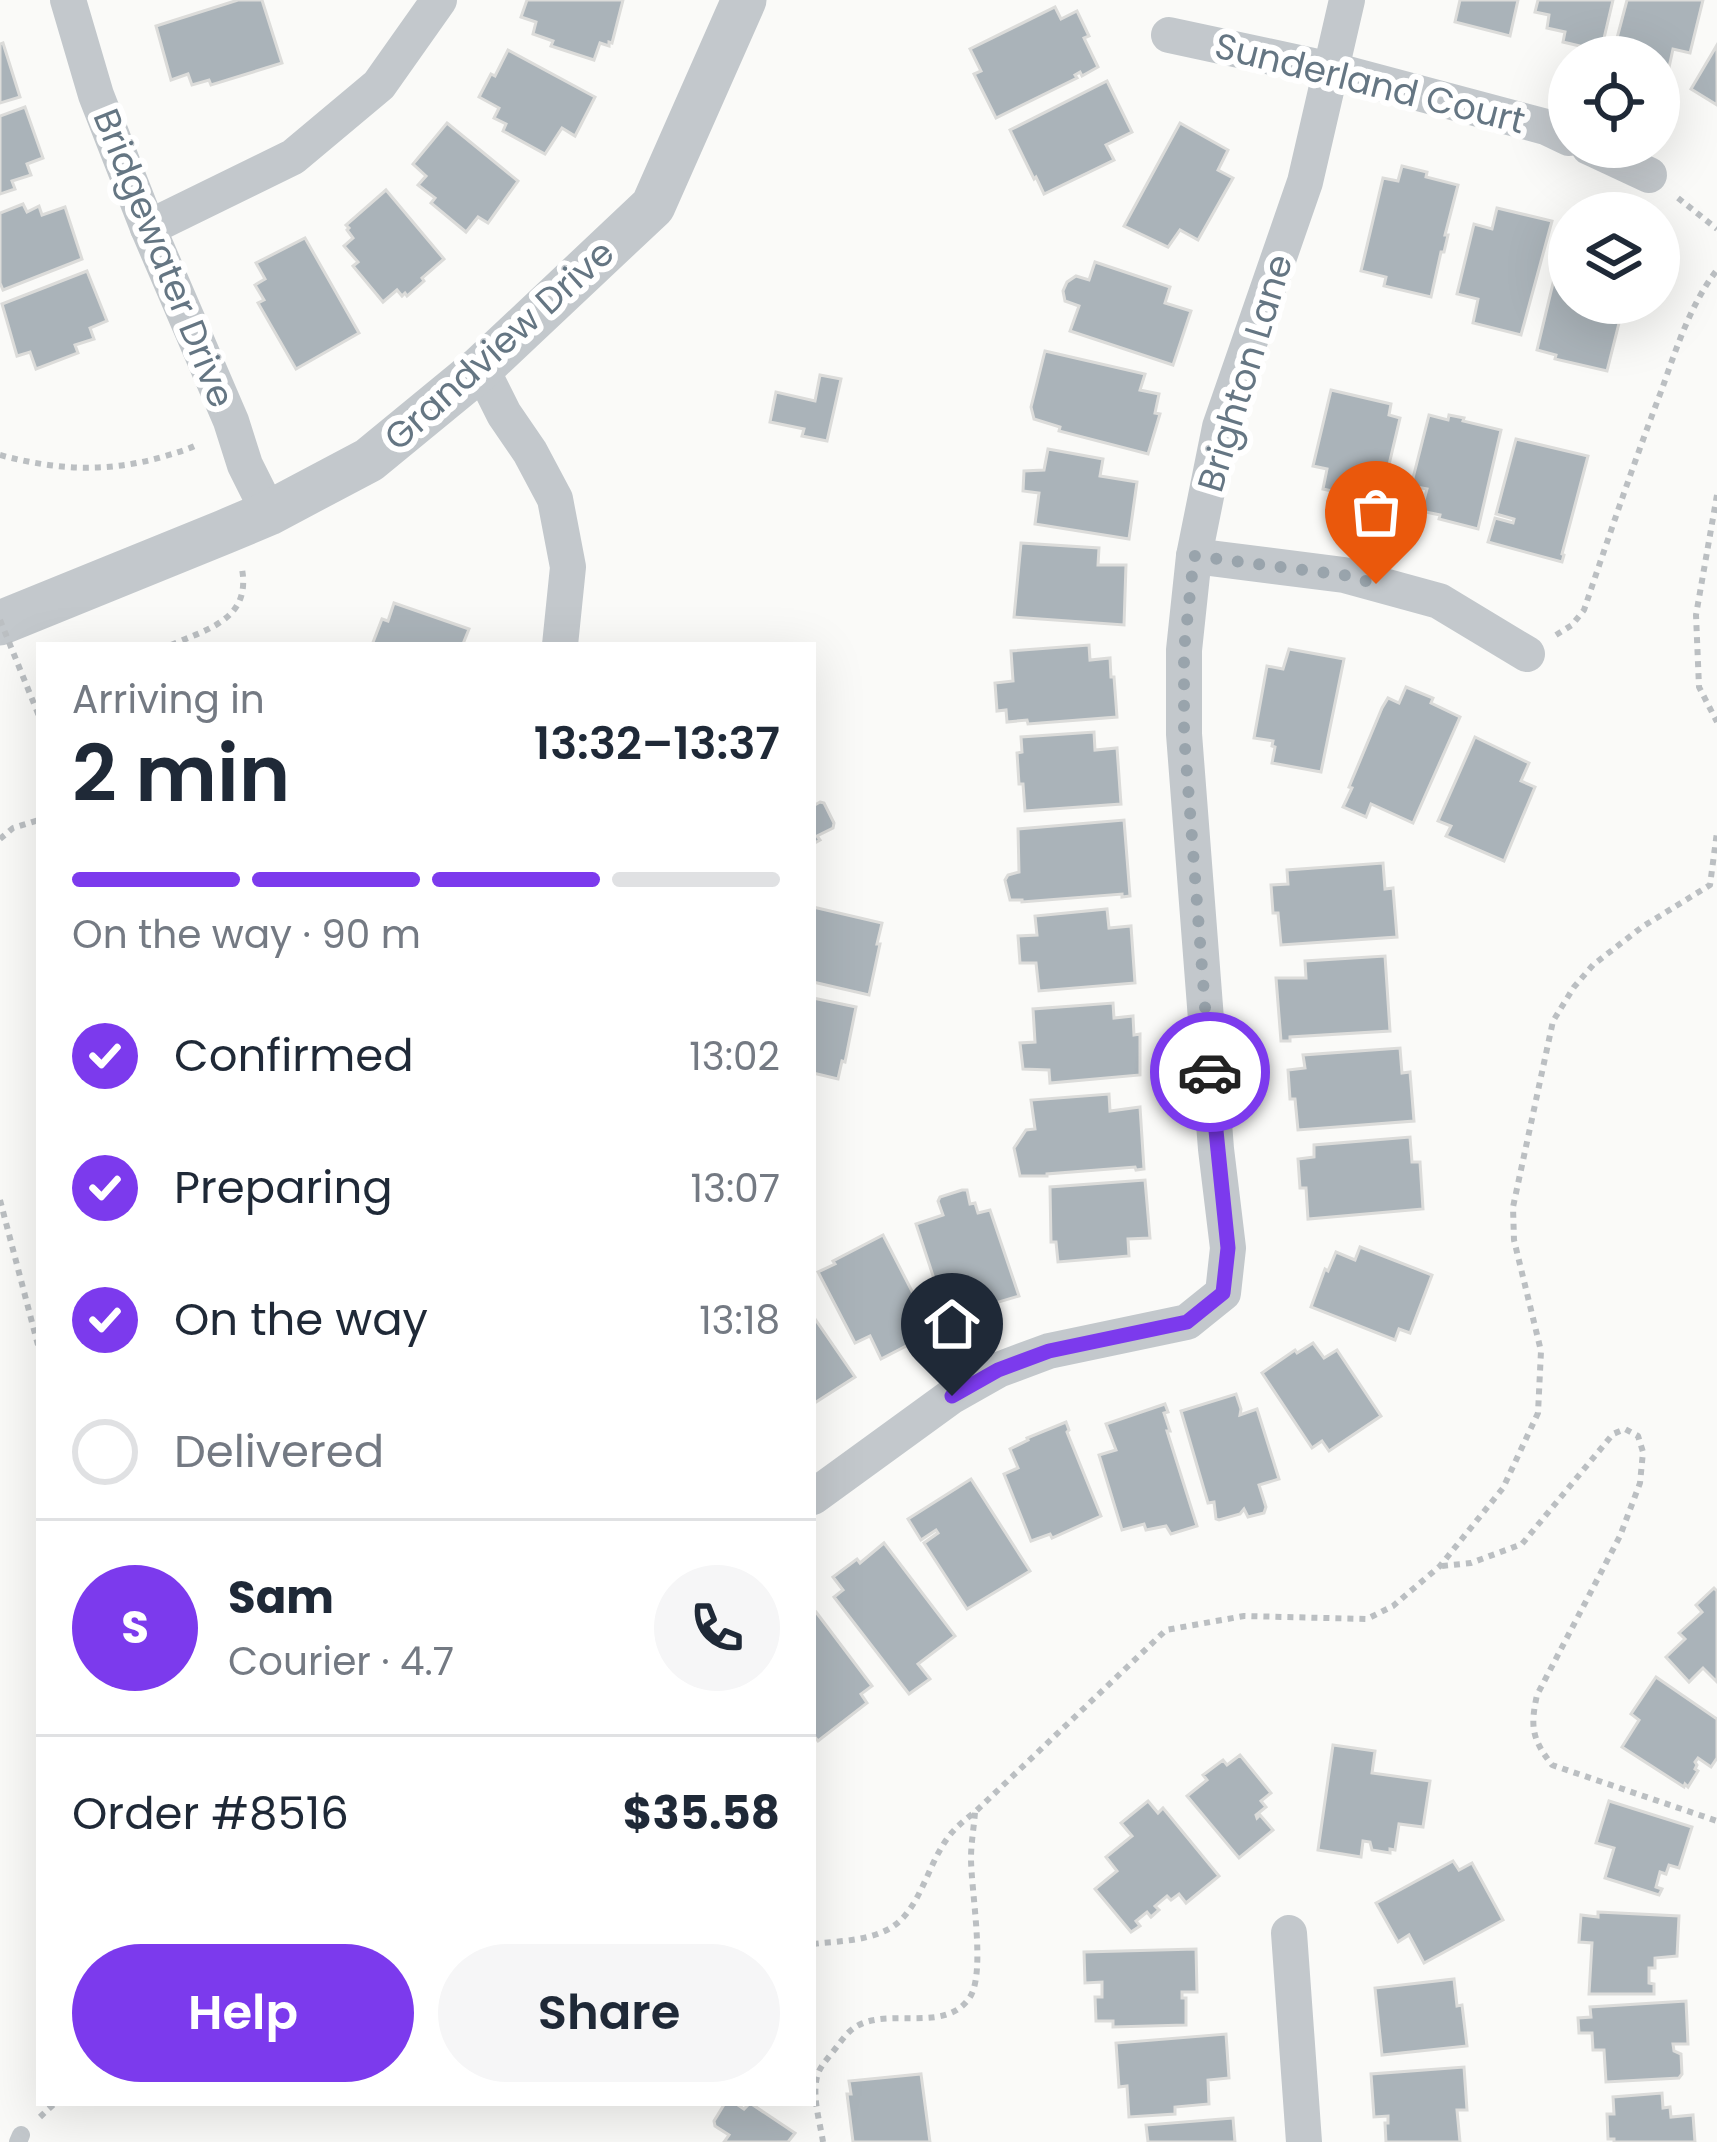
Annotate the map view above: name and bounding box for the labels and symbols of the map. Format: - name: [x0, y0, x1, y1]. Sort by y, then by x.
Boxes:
- street label: Sunderland Court: [1210, 20, 1530, 146]
- street label: Bridgewater Drive: [81, 101, 247, 415]
- street label: Grandview Drive: [373, 228, 625, 462]
- street label: Brighton Lane: [1185, 248, 1305, 498]
- pin: [1325, 461, 1427, 584]
- courier: [1150, 1012, 1270, 1132]
- pin: [901, 1273, 1003, 1396]

